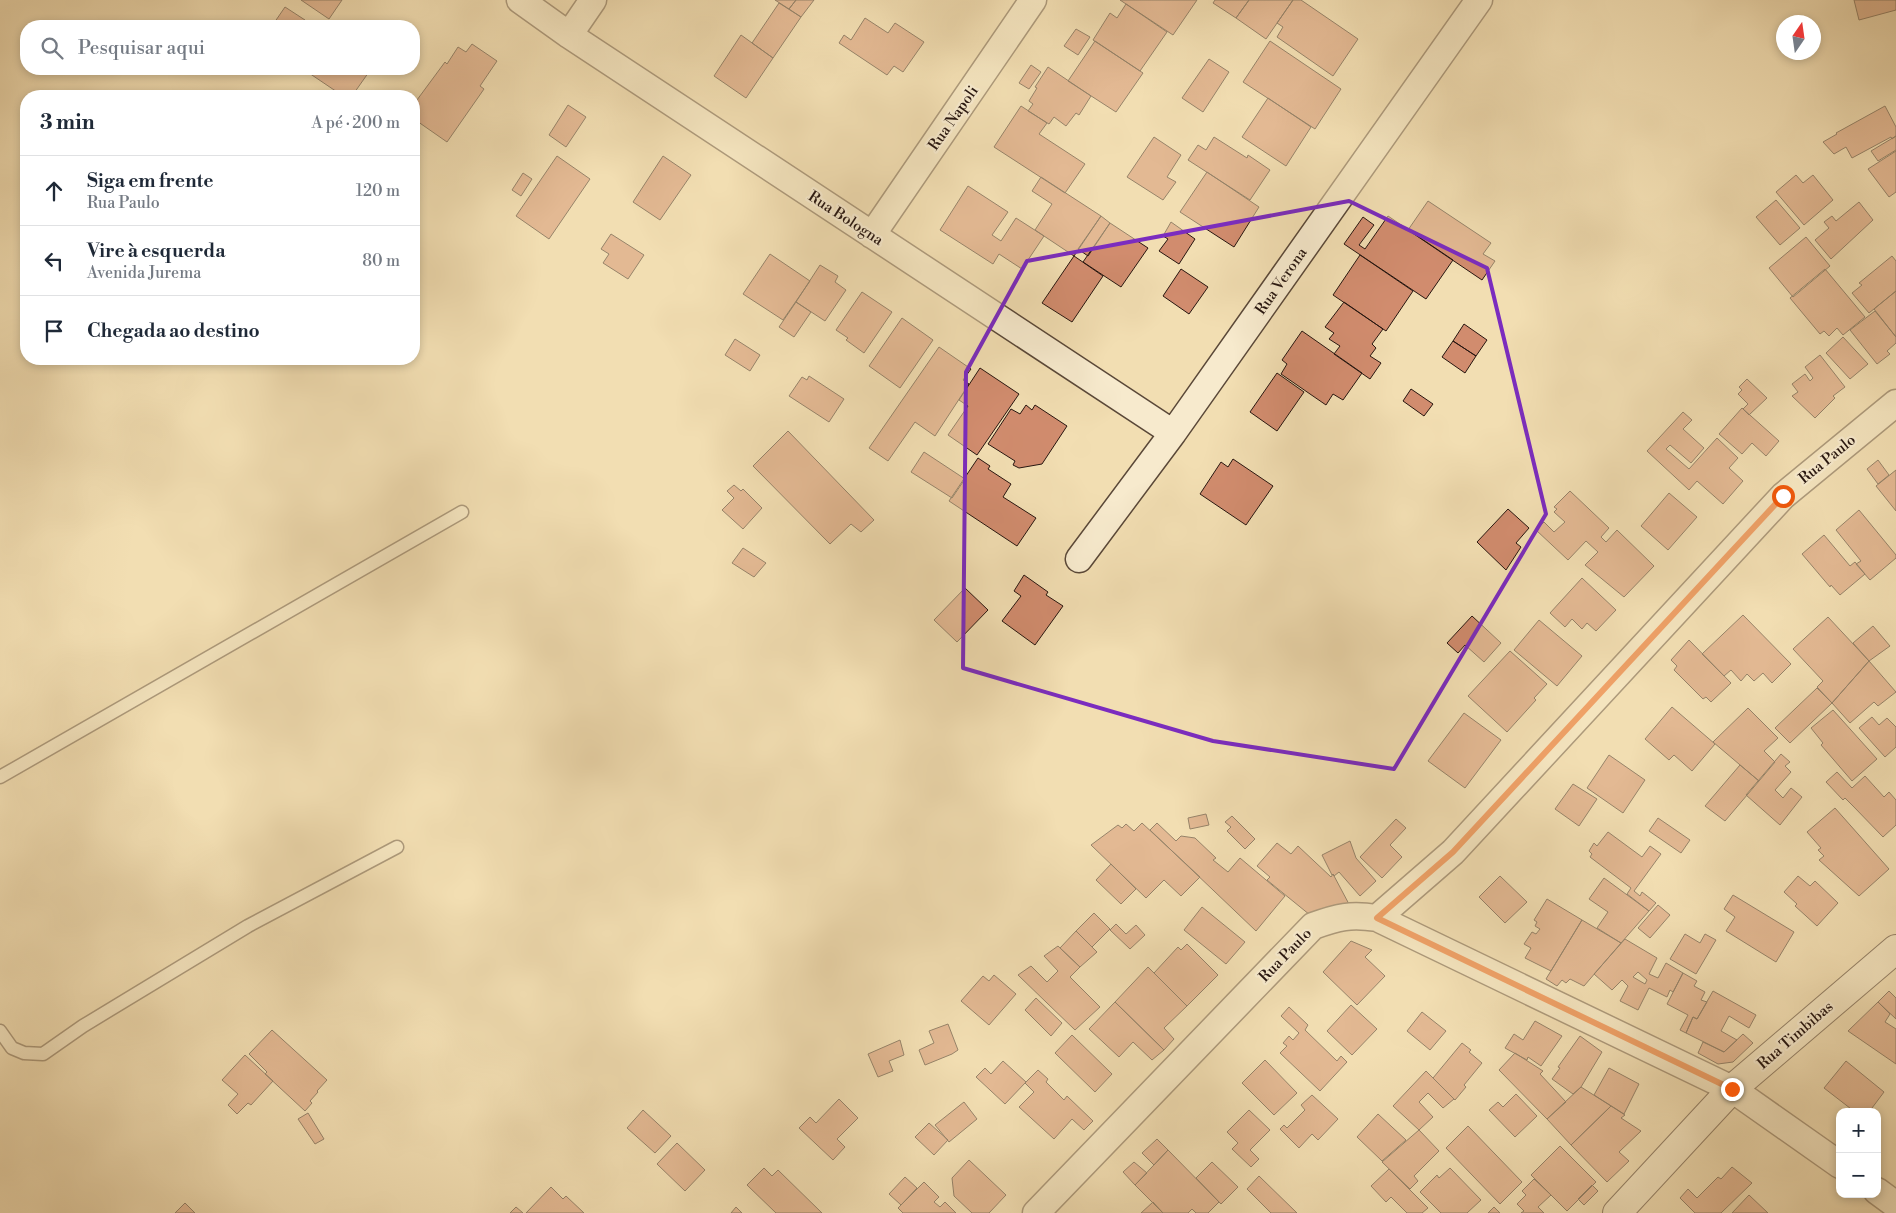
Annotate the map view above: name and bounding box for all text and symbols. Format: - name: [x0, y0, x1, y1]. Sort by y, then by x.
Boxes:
- north arrow: [1776, 15, 1821, 60]
- search box: [20, 20, 420, 75]
- icon: search: [38, 34, 66, 62]
- text: Pesquisar aqui: [78, 36, 205, 60]
- street label: Rua Napoli: [924, 82, 983, 154]
- text: 3 min: [40, 110, 95, 136]
- text: A pé · 200 m: [312, 113, 400, 133]
- text: Siga em frente: [87, 169, 214, 193]
- icon: ahead: [40, 177, 68, 205]
- text: 120 m: [356, 181, 400, 201]
- street label: Rua Bologna: [805, 187, 887, 250]
- text: Rua Paulo: [87, 193, 160, 213]
- text: Vire à esquerda: [87, 239, 226, 263]
- street label: Rua Verona: [1251, 244, 1312, 319]
- icon: left: [40, 247, 68, 275]
- text: 80 m: [362, 251, 400, 271]
- text: Avenida Jurema: [87, 263, 201, 283]
- icon: arrive: [40, 317, 68, 345]
- text: Chegada ao destino: [87, 319, 260, 343]
- street label: Rua Paulo: [1795, 431, 1860, 488]
- route start: [1772, 485, 1795, 508]
- street label: Rua Paulo: [1255, 924, 1316, 986]
- street label: Rua Timbibas: [1753, 997, 1837, 1073]
- route end: [1721, 1078, 1744, 1101]
- map controls: [1836, 1108, 1881, 1198]
- button: +: [1836, 1108, 1881, 1153]
- button: −: [1836, 1153, 1881, 1198]

